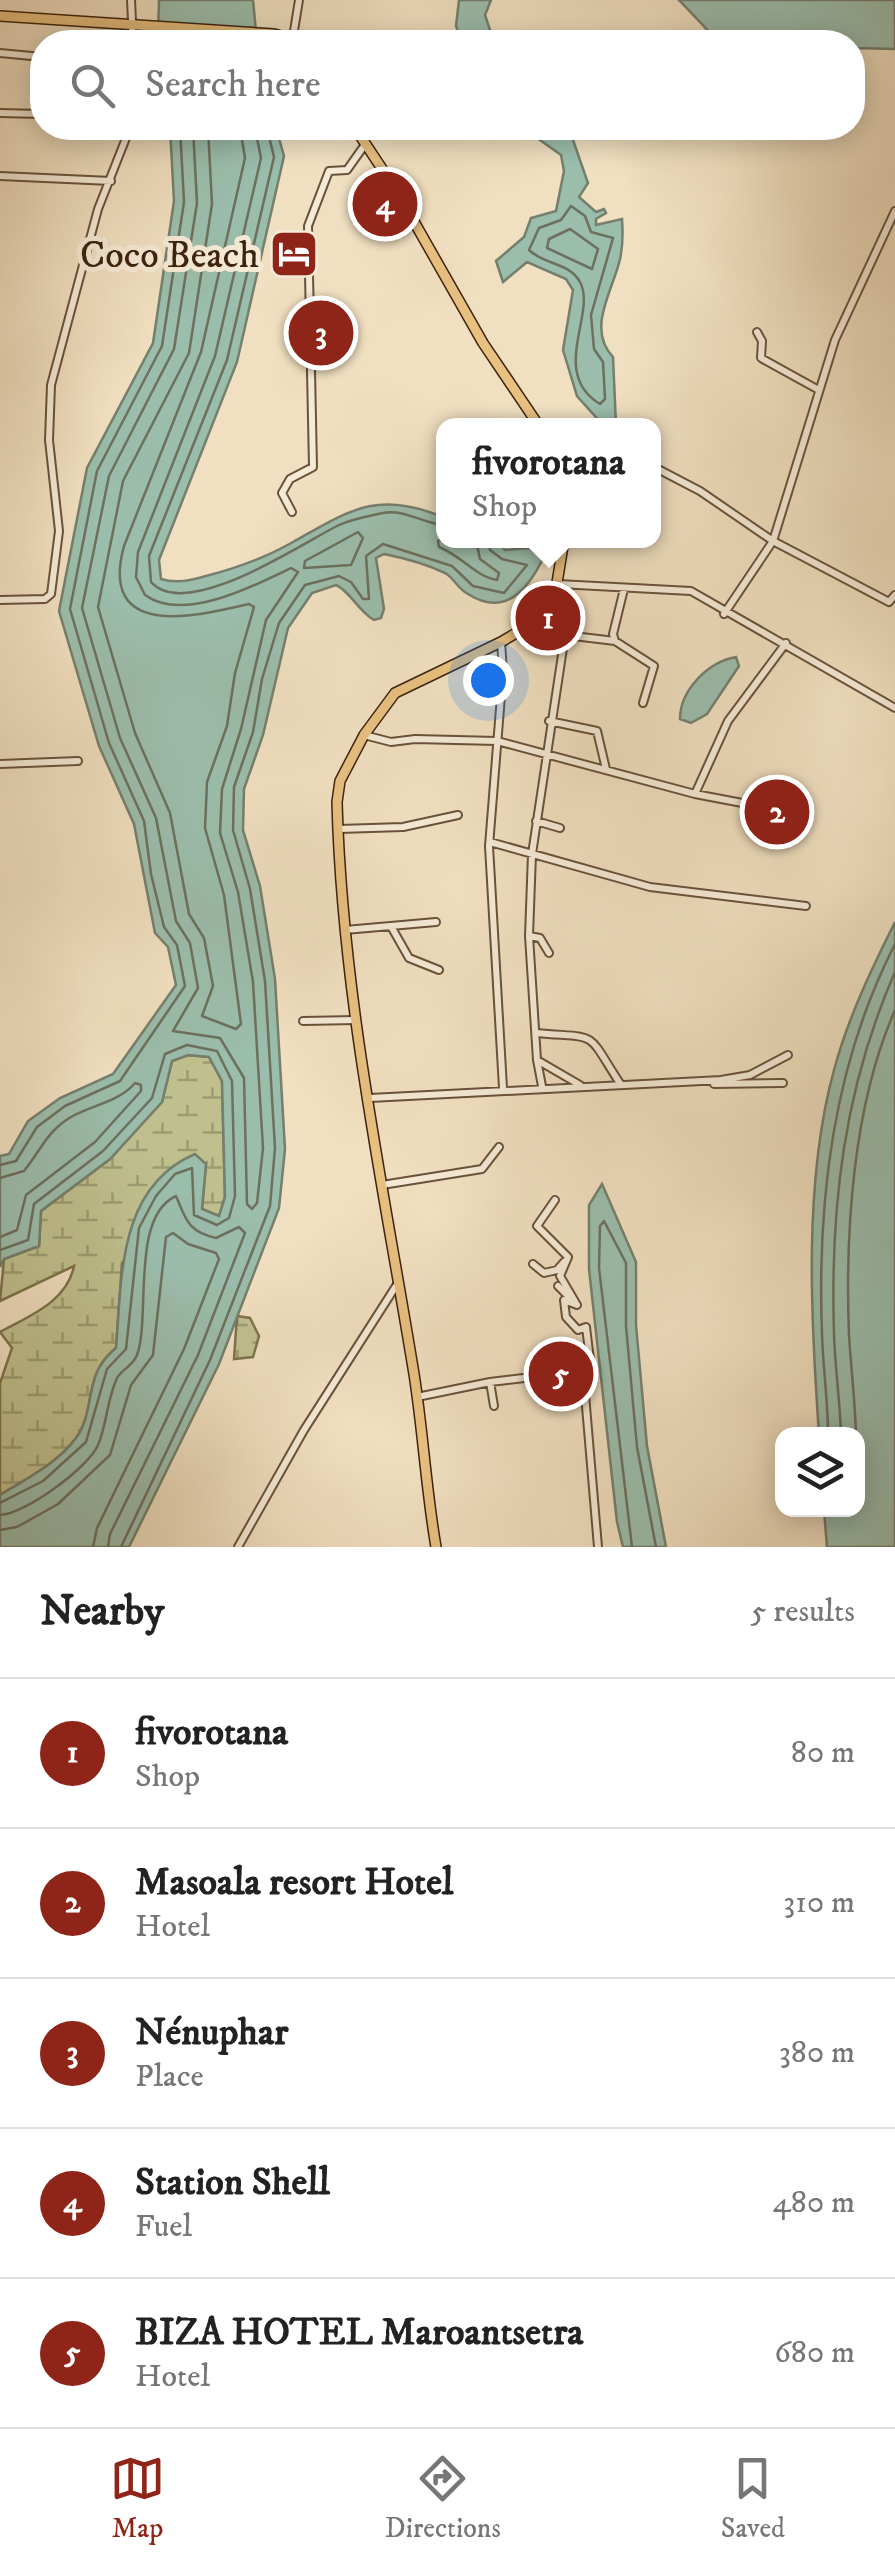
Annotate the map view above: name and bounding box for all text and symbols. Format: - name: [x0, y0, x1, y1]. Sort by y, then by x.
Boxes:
- search box: [30, 30, 865, 140]
- icon: search: [65, 58, 120, 113]
- text: Search here: [145, 61, 321, 109]
- pin: 4: [352, 166, 418, 242]
- hotel icon: Coco Beach: [268, 228, 320, 280]
- place label: Coco Beach: [80, 232, 259, 280]
- pin: 3: [288, 296, 354, 370]
- popup: [436, 418, 661, 548]
- text: fivorotana: [472, 439, 625, 487]
- text: Shop: [472, 487, 537, 527]
- pin: 1: [516, 580, 580, 656]
- your location: [463, 655, 514, 706]
- pin: 2: [744, 774, 810, 850]
- pin: 5: [528, 1336, 594, 1412]
- map controls: [775, 1427, 865, 1517]
- button: layers: [775, 1427, 865, 1517]
- text: Nearby: [40, 1586, 164, 1638]
- text: 5 results: [751, 1592, 855, 1632]
- text: fivorotana: [135, 1709, 288, 1757]
- text: 1: [67, 1733, 78, 1773]
- text: 80 m: [791, 1733, 855, 1773]
- text: Shop: [135, 1757, 200, 1797]
- text: Masoala resort Hotel: [135, 1859, 453, 1907]
- text: 2: [65, 1883, 80, 1923]
- text: 310 m: [783, 1883, 855, 1923]
- text: Hotel: [135, 1907, 210, 1947]
- text: Nénuphar: [135, 2009, 288, 2057]
- text: 3: [67, 2033, 78, 2073]
- text: 380 m: [779, 2033, 855, 2073]
- text: Place: [135, 2057, 204, 2097]
- text: Station Shell: [135, 2159, 330, 2207]
- text: 4: [63, 2183, 82, 2223]
- text: 480 m: [772, 2183, 855, 2223]
- text: Fuel: [135, 2207, 192, 2247]
- text: BIZA HOTEL Maroantsetra: [135, 2309, 583, 2357]
- text: 5: [65, 2333, 80, 2373]
- text: 680 m: [774, 2333, 855, 2373]
- text: Hotel: [135, 2357, 210, 2397]
- tab: Map: [110, 2451, 165, 2546]
- tab: Directions: [385, 2451, 501, 2546]
- tab: Saved: [721, 2451, 785, 2546]

